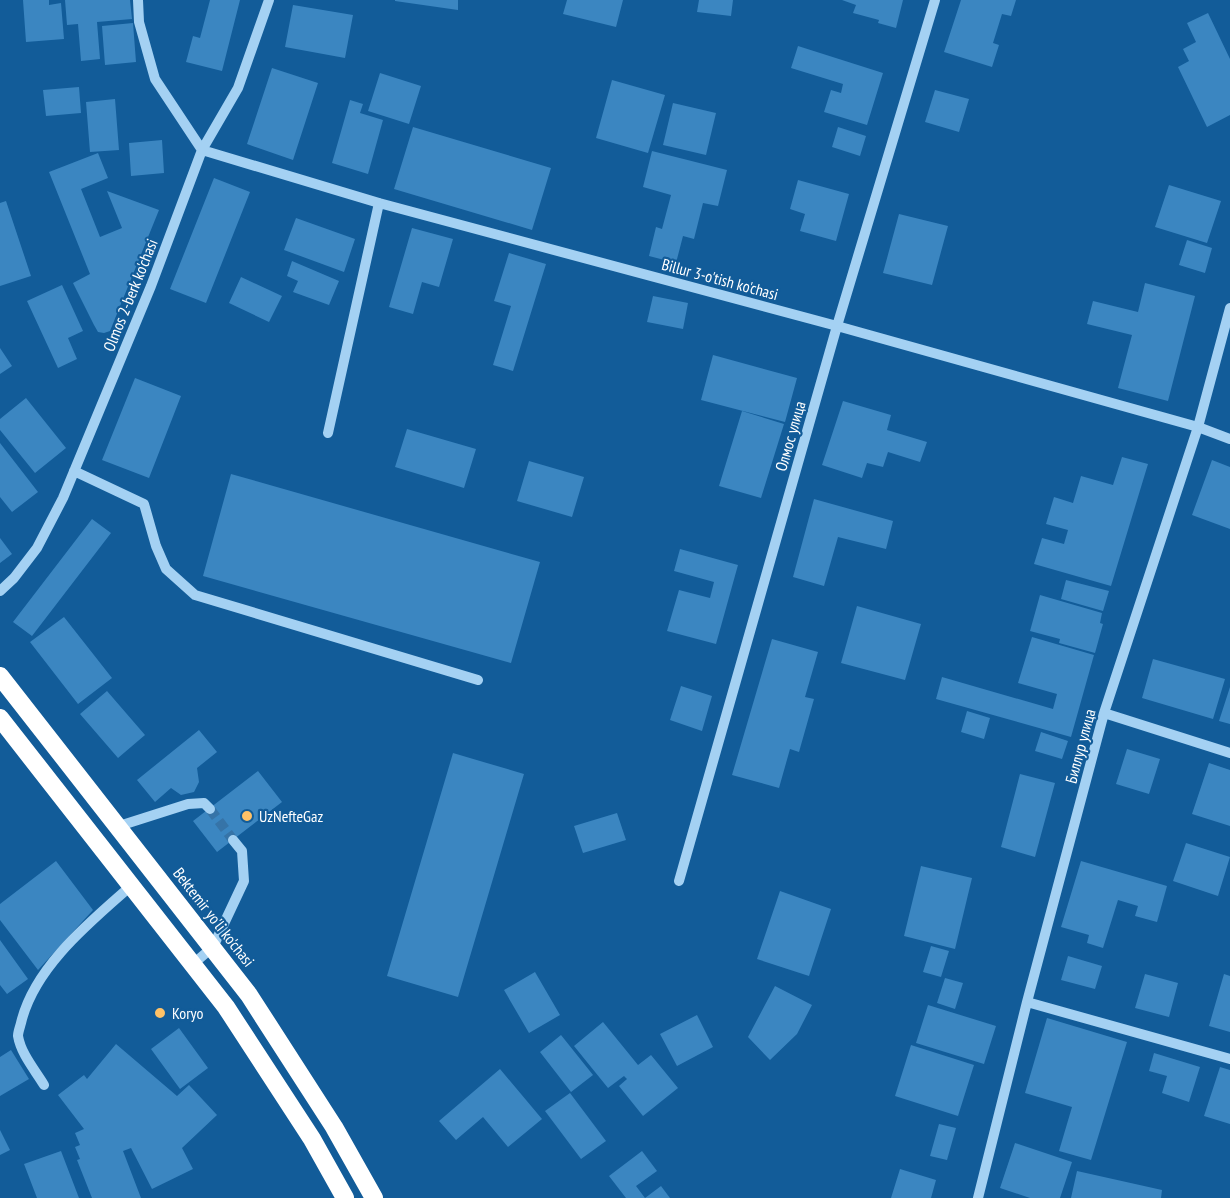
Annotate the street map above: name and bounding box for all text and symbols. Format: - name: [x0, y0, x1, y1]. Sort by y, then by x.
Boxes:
- street label: Olmos 2-berk ko'chasi: [98, 236, 162, 354]
- street label: Billur 3-o'tish ko'chasi: [660, 254, 780, 304]
- street label: Олмос улица: [770, 399, 810, 473]
- street label: Биллур улица: [1060, 707, 1100, 785]
- place label: UzNefteGaz: [259, 806, 323, 826]
- marker: UzNefteGaz: [240, 809, 254, 823]
- street label: Bektemir yo'li ko'chasi: [169, 863, 259, 971]
- place label: Koryo: [172, 1003, 204, 1023]
- marker: Koryo: [153, 1006, 167, 1020]

